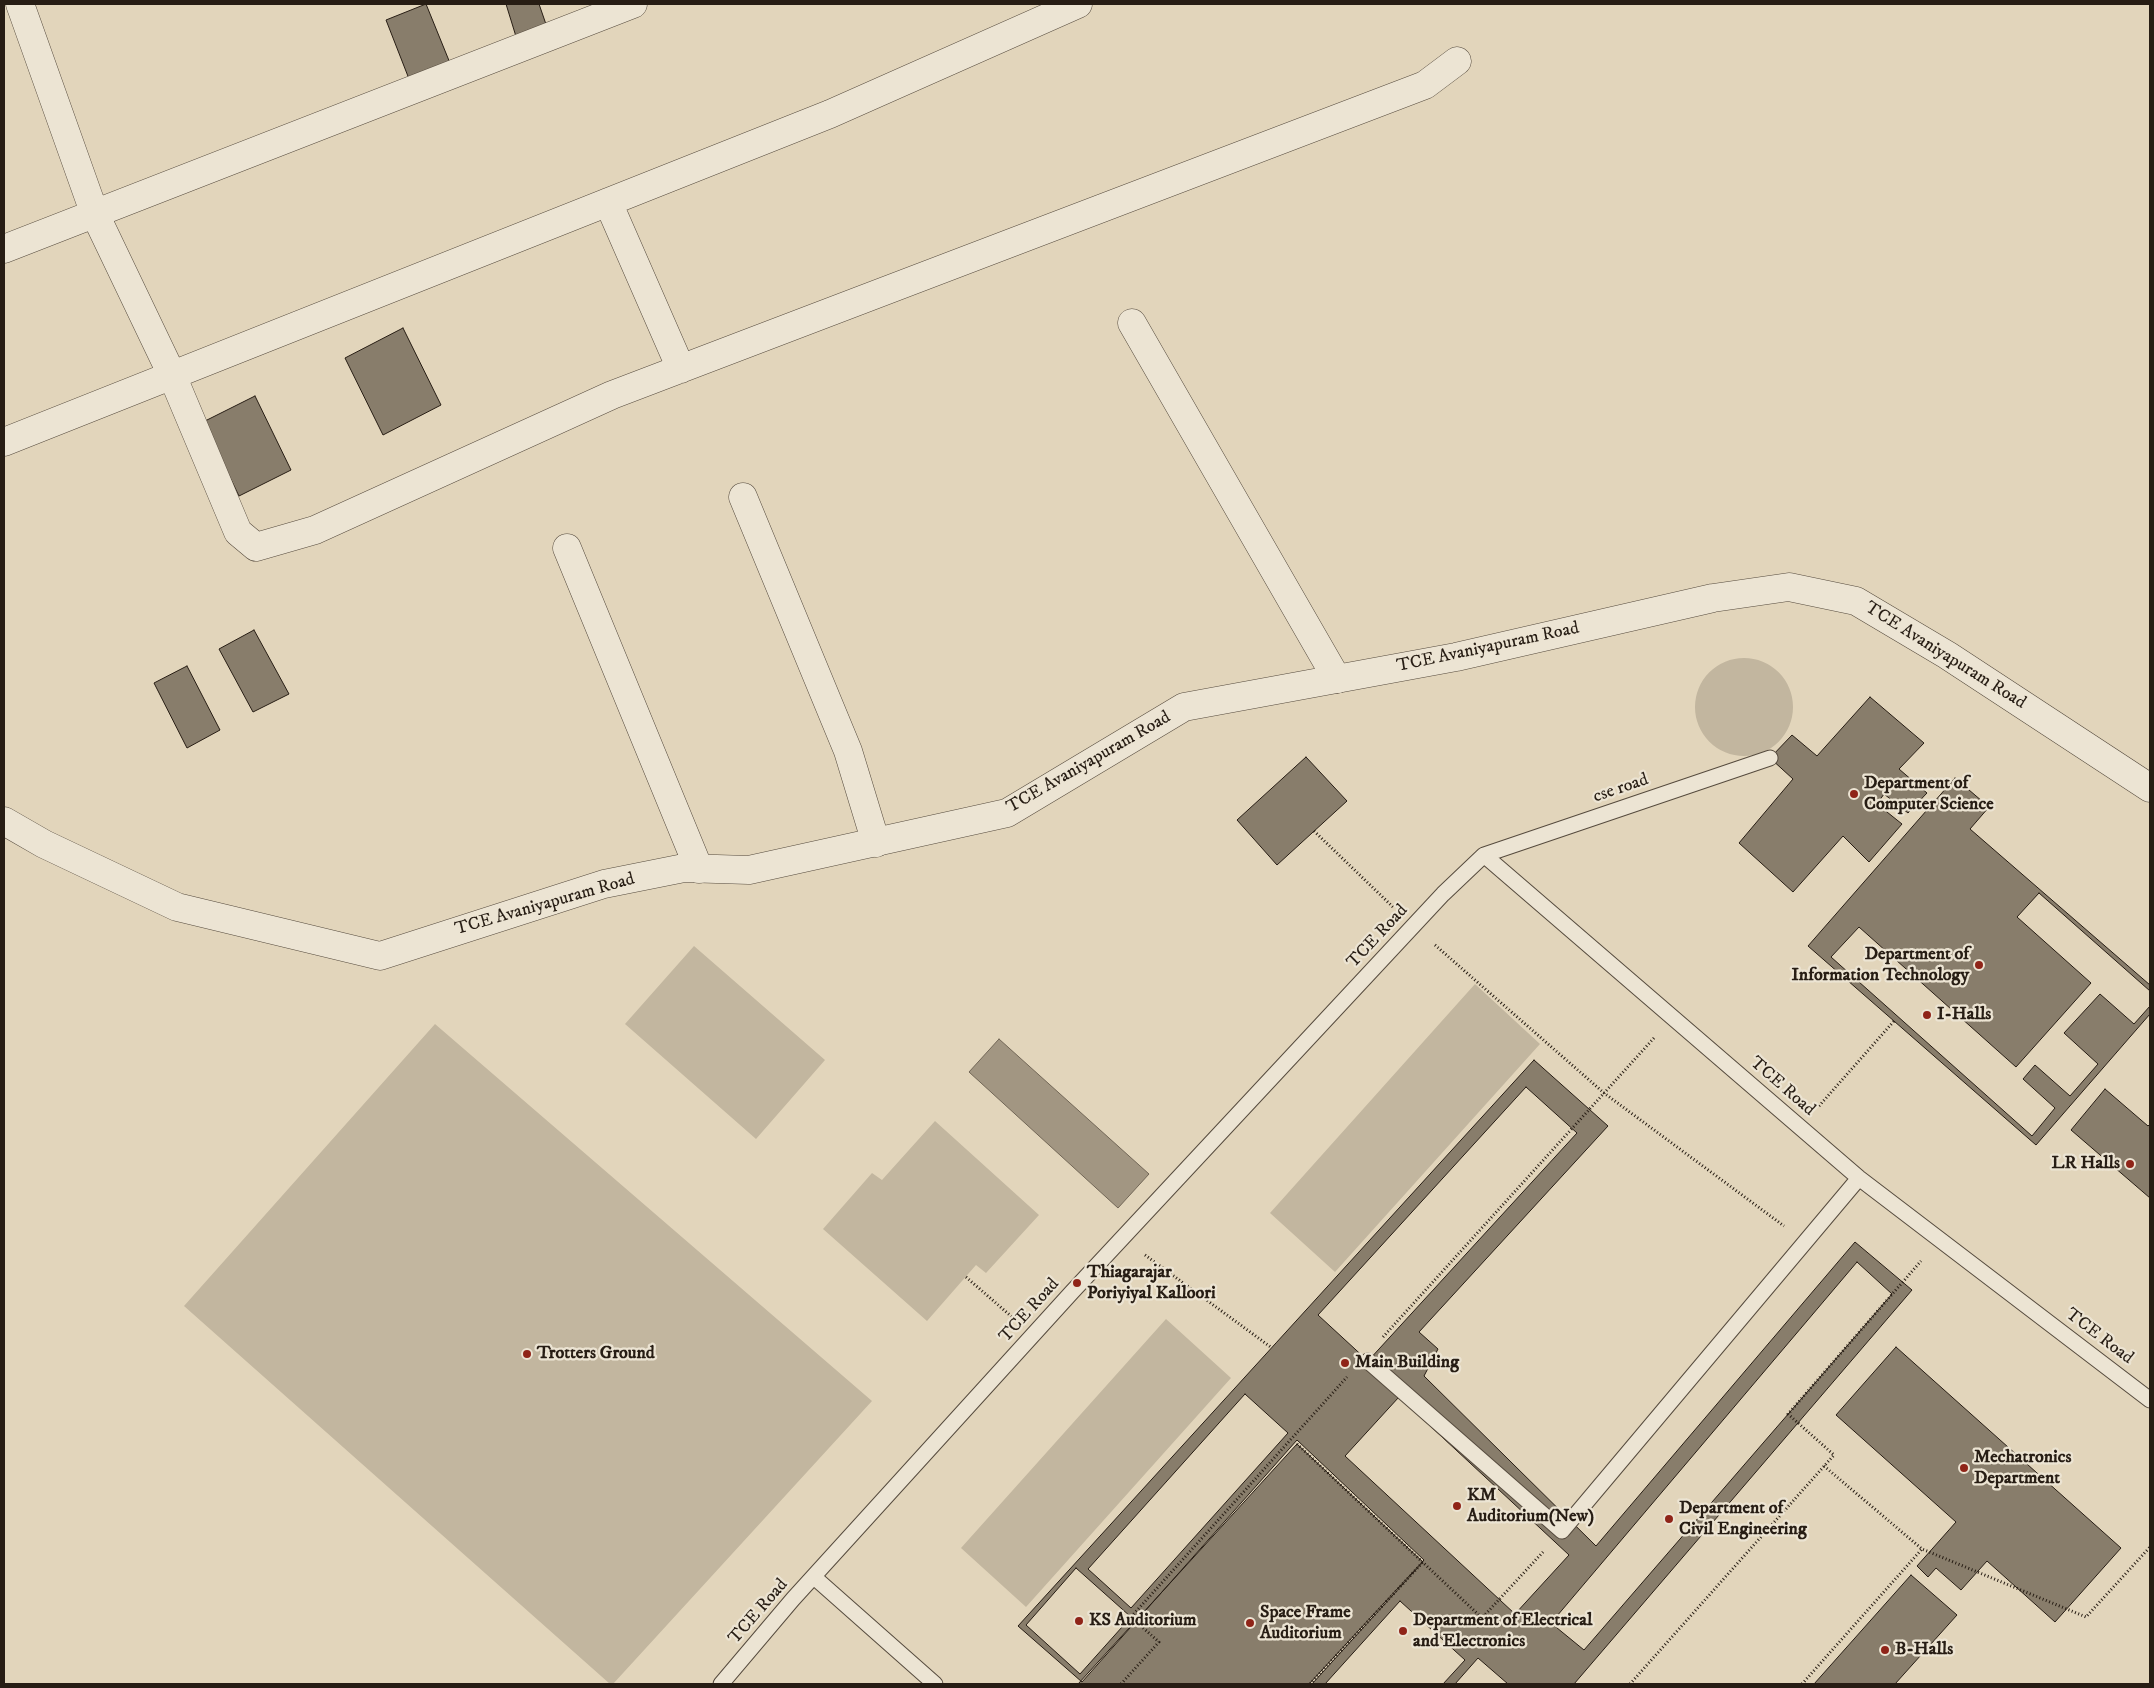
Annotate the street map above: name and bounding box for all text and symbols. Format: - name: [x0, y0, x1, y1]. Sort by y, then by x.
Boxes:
- street label: TCE Avaniyapuram Road: [1860, 598, 2030, 714]
- street label: TCE Avaniyapuram Road: [1395, 618, 1581, 678]
- street label: TCE Avaniyapuram Road: [1003, 707, 1175, 819]
- street label: cse road: [1590, 769, 1652, 809]
- place label: Department of Computer Science: [1864, 773, 1994, 816]
- marker: Department of Computer Science: [1848, 788, 1860, 800]
- street label: TCE Avaniyapuram Road: [453, 869, 637, 941]
- street label: TCE Road: [1343, 901, 1413, 973]
- place label: Department of Information Technology: [1791, 944, 1969, 986]
- marker: Department of Information Technology: [1973, 959, 1985, 971]
- place label: I-Halls: [1937, 1004, 1991, 1026]
- marker: I-Halls: [1921, 1009, 1933, 1021]
- street label: TCE Road: [1745, 1053, 1819, 1121]
- place label: LR Halls: [2052, 1153, 2120, 1175]
- marker: LR Halls: [2124, 1158, 2136, 1170]
- place label: Thiagarajar Poriyiyal Kalloori: [1087, 1262, 1216, 1304]
- street label: TCE Road: [995, 1274, 1065, 1348]
- marker: Thiagarajar Poriyiyal Kalloori: [1071, 1277, 1083, 1289]
- street label: TCE Road: [2061, 1304, 2137, 1370]
- place label: Trotters Ground: [537, 1343, 655, 1365]
- marker: Trotters Ground: [521, 1348, 533, 1360]
- place label: Main Building: [1355, 1352, 1459, 1374]
- marker: Main Building: [1339, 1357, 1351, 1369]
- place label: Mechatronics Department: [1974, 1447, 2072, 1490]
- marker: Mechatronics Department: [1958, 1462, 1970, 1474]
- place label: KM Auditorium(New): [1467, 1485, 1594, 1528]
- place label: Department of Civil Engineering: [1679, 1498, 1807, 1540]
- marker: KM Auditorium(New): [1451, 1500, 1463, 1512]
- marker: Department of Civil Engineering: [1663, 1513, 1675, 1525]
- street label: TCE Road: [725, 1575, 793, 1649]
- place label: Space Frame Auditorium: [1260, 1602, 1351, 1645]
- place label: KS Auditorium: [1089, 1610, 1196, 1632]
- place label: Department of Electrical and Electronics: [1413, 1610, 1592, 1652]
- marker: KS Auditorium: [1073, 1615, 1085, 1627]
- marker: Space Frame Auditorium: [1244, 1617, 1256, 1629]
- marker: Department of Electrical and Electronics: [1397, 1625, 1409, 1637]
- place label: B-Halls: [1895, 1639, 1953, 1661]
- marker: B-Halls: [1879, 1644, 1891, 1656]

